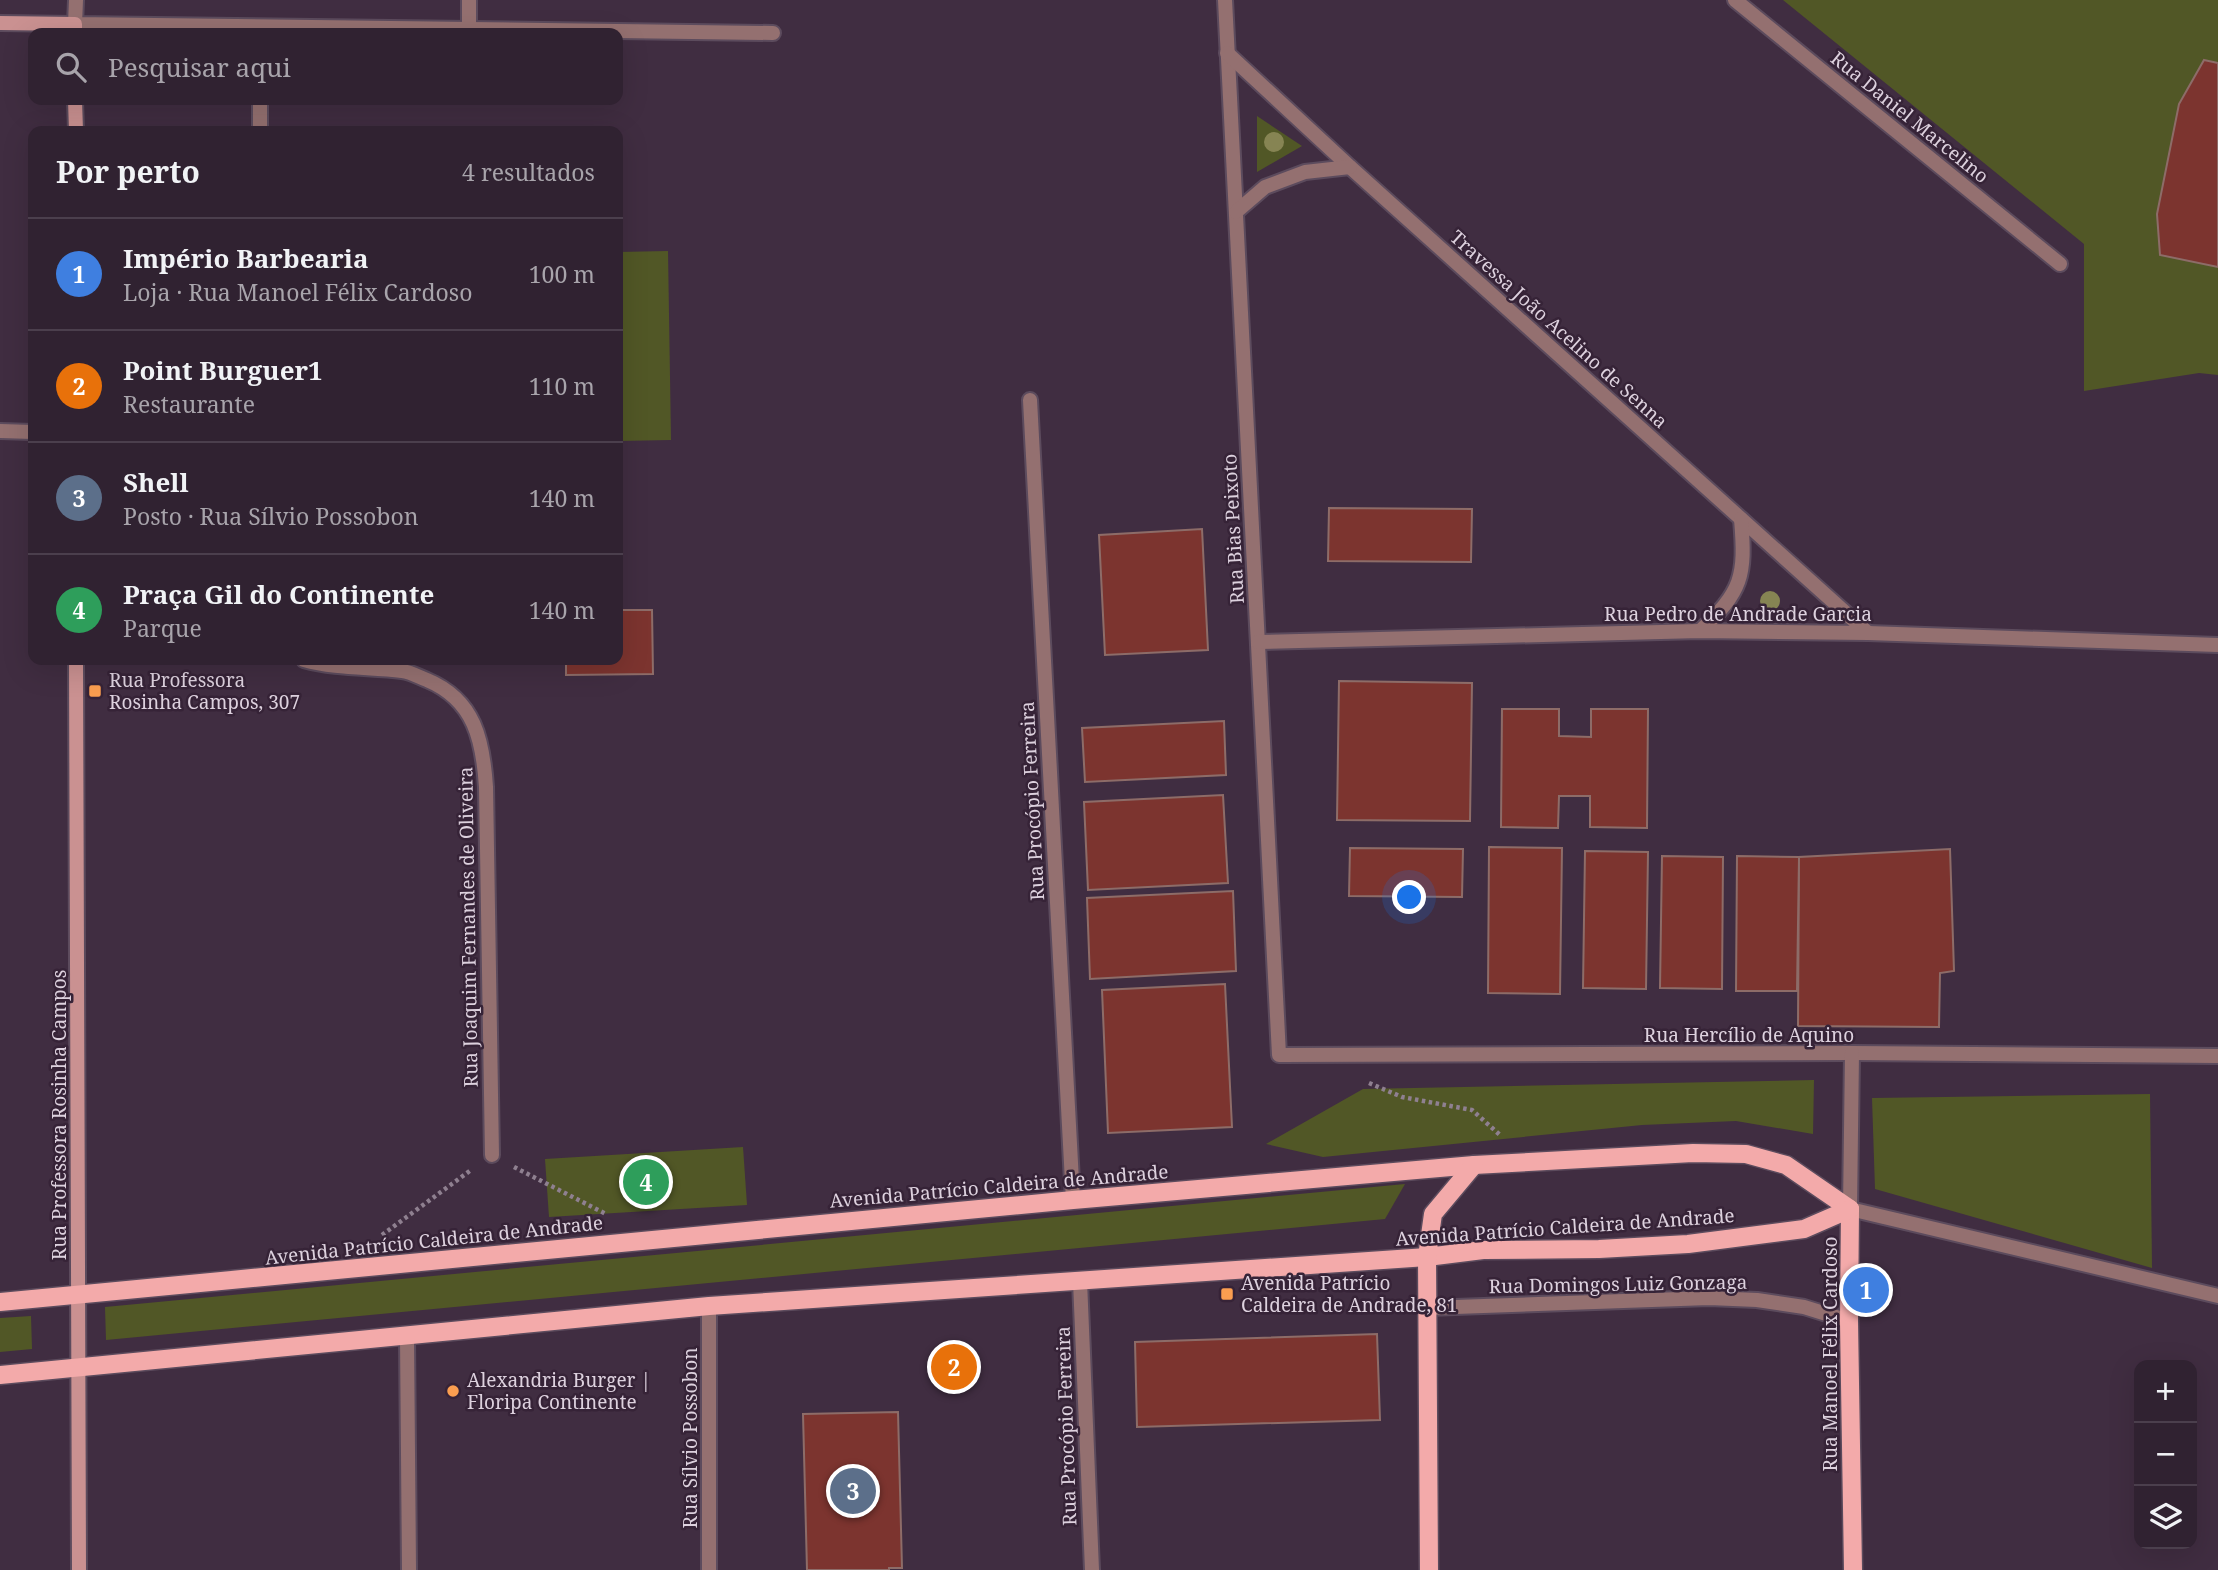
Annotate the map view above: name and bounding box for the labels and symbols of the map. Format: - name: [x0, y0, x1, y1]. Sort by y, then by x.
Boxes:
- street label: Rua Daniel Marcelino: [1826, 45, 1994, 189]
- street label: Travessa João Acelino de Senna: [1445, 224, 1673, 434]
- street label: Rua Bias Peixoto: [1216, 453, 1250, 605]
- street label: Rua Pedro de Andrade Garcia: [1604, 601, 1872, 627]
- place label: Rua Professora Rosinha Campos, 307: [109, 667, 300, 715]
- marker: Rua Professora Rosinha Campos, 307: [87, 683, 103, 699]
- street label: Rua Procópio Ferreira: [1014, 701, 1050, 901]
- street label: Rua Joaquim Fernandes de Oliveira: [452, 766, 484, 1088]
- your location: [1392, 880, 1426, 914]
- street label: Rua Professora Rosinha Campos: [46, 970, 72, 1260]
- street label: Rua Hercílio de Aquino: [1644, 1022, 1854, 1048]
- pin: 4: [623, 1156, 669, 1208]
- street label: Avenida Patrício Caldeira de Andrade: [829, 1158, 1169, 1214]
- street label: Avenida Patrício Caldeira de Andrade: [1395, 1202, 1735, 1252]
- street label: Avenida Patrício Caldeira de Andrade: [264, 1209, 604, 1271]
- street label: Rua Manoel Félix Cardoso: [1817, 1237, 1843, 1471]
- pin: 1: [1843, 1264, 1889, 1316]
- street label: Rua Domingos Luiz Gonzaga: [1488, 1269, 1748, 1299]
- place label: Avenida Patrício Caldeira de Andrade, 81: [1241, 1270, 1458, 1318]
- marker: Avenida Patrício Caldeira de Andrade, 81: [1219, 1286, 1235, 1302]
- street label: Rua Procópio Ferreira: [1050, 1326, 1082, 1526]
- pin: 2: [931, 1341, 977, 1393]
- street label: Rua Sílvio Possobon: [677, 1348, 703, 1528]
- place label: Alexandria Burger | Floripa Continente: [467, 1367, 651, 1415]
- marker: Alexandria Burger | Floripa Continente: [445, 1383, 461, 1399]
- pin: 3: [830, 1465, 876, 1517]

